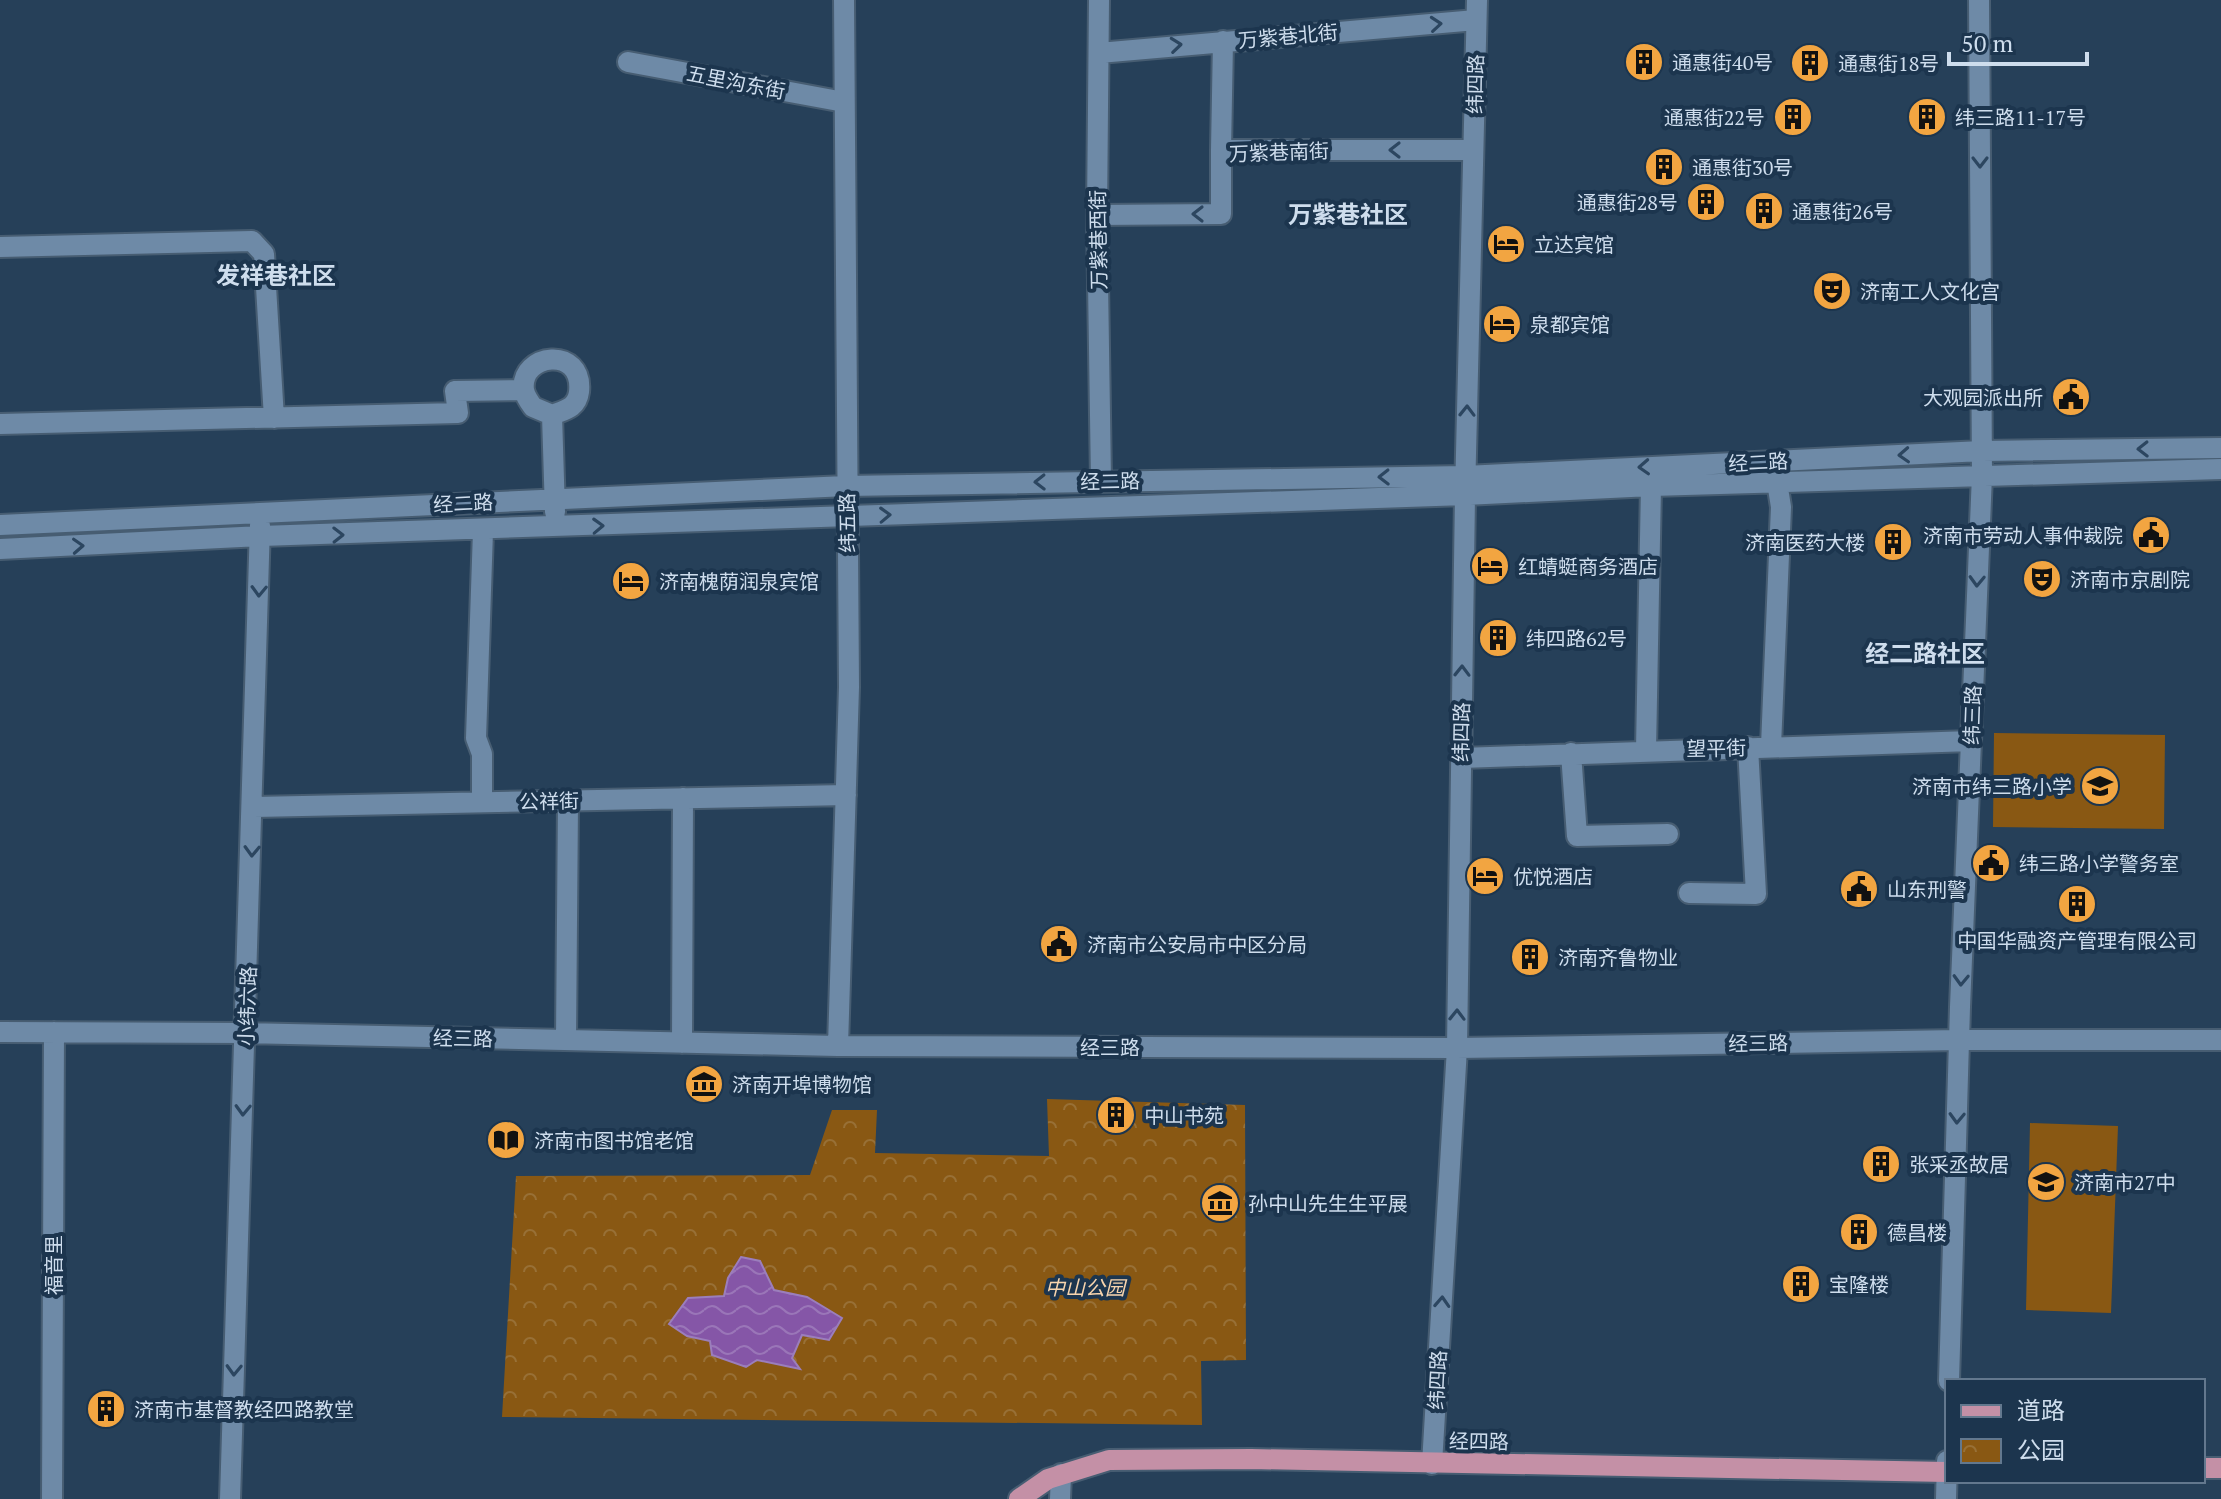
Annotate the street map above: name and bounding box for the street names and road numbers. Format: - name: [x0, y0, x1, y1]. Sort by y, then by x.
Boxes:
- street label: 万紫巷北街: [1237, 18, 1339, 54]
- street label: 纬四路: [1461, 54, 1489, 114]
- street label: 五里沟东街: [684, 59, 788, 105]
- street label: 万紫巷南街: [1229, 137, 1329, 167]
- street label: 万紫巷西街: [1084, 190, 1112, 290]
- street label: 经二路: [1727, 447, 1789, 477]
- street label: 经二路: [1080, 467, 1140, 495]
- street label: 经二路: [432, 488, 494, 518]
- street label: 纬五路: [833, 493, 861, 553]
- street label: 纬三路: [1957, 685, 1987, 745]
- street label: 纬四路: [1447, 702, 1475, 762]
- street label: 望平街: [1686, 734, 1746, 762]
- street label: 公祥街: [519, 787, 579, 815]
- street label: 小纬六路: [232, 966, 262, 1046]
- street label: 经三路: [433, 1024, 493, 1052]
- street label: 经三路: [1728, 1029, 1788, 1057]
- street label: 经三路: [1080, 1034, 1140, 1061]
- street label: 福音里: [40, 1235, 67, 1295]
- street label: 纬四路: [1422, 1349, 1452, 1411]
- street label: 经四路: [1449, 1427, 1509, 1455]

